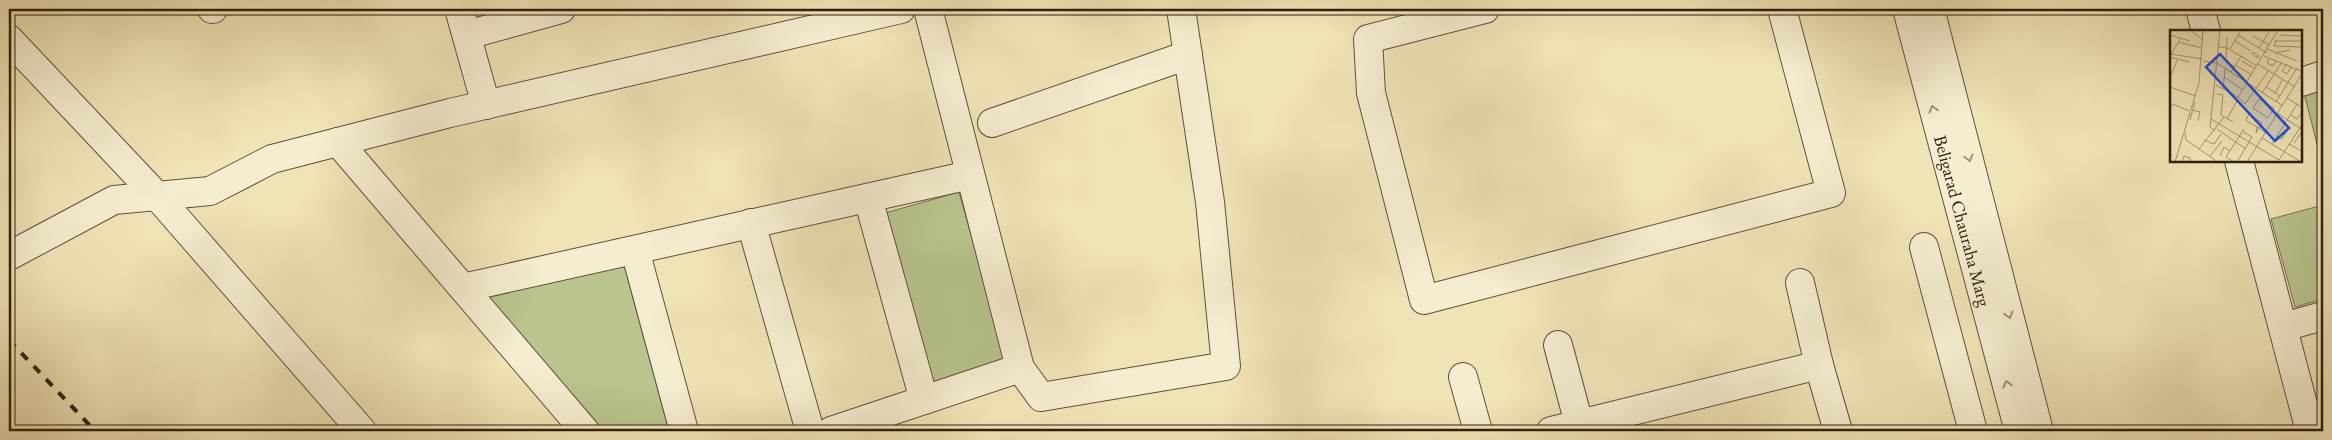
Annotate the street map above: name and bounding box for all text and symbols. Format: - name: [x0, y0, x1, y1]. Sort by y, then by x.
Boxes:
- inset map: [2170, 30, 2302, 162]
- one-way arrow: [1929, 105, 1939, 113]
- street label: Beligarad Chauraha Marg: [1929, 133, 1997, 309]
- one-way arrow: [1963, 153, 1973, 161]
- one-way arrow: [2004, 310, 2014, 318]
- one-way arrow: [2002, 381, 2012, 389]

